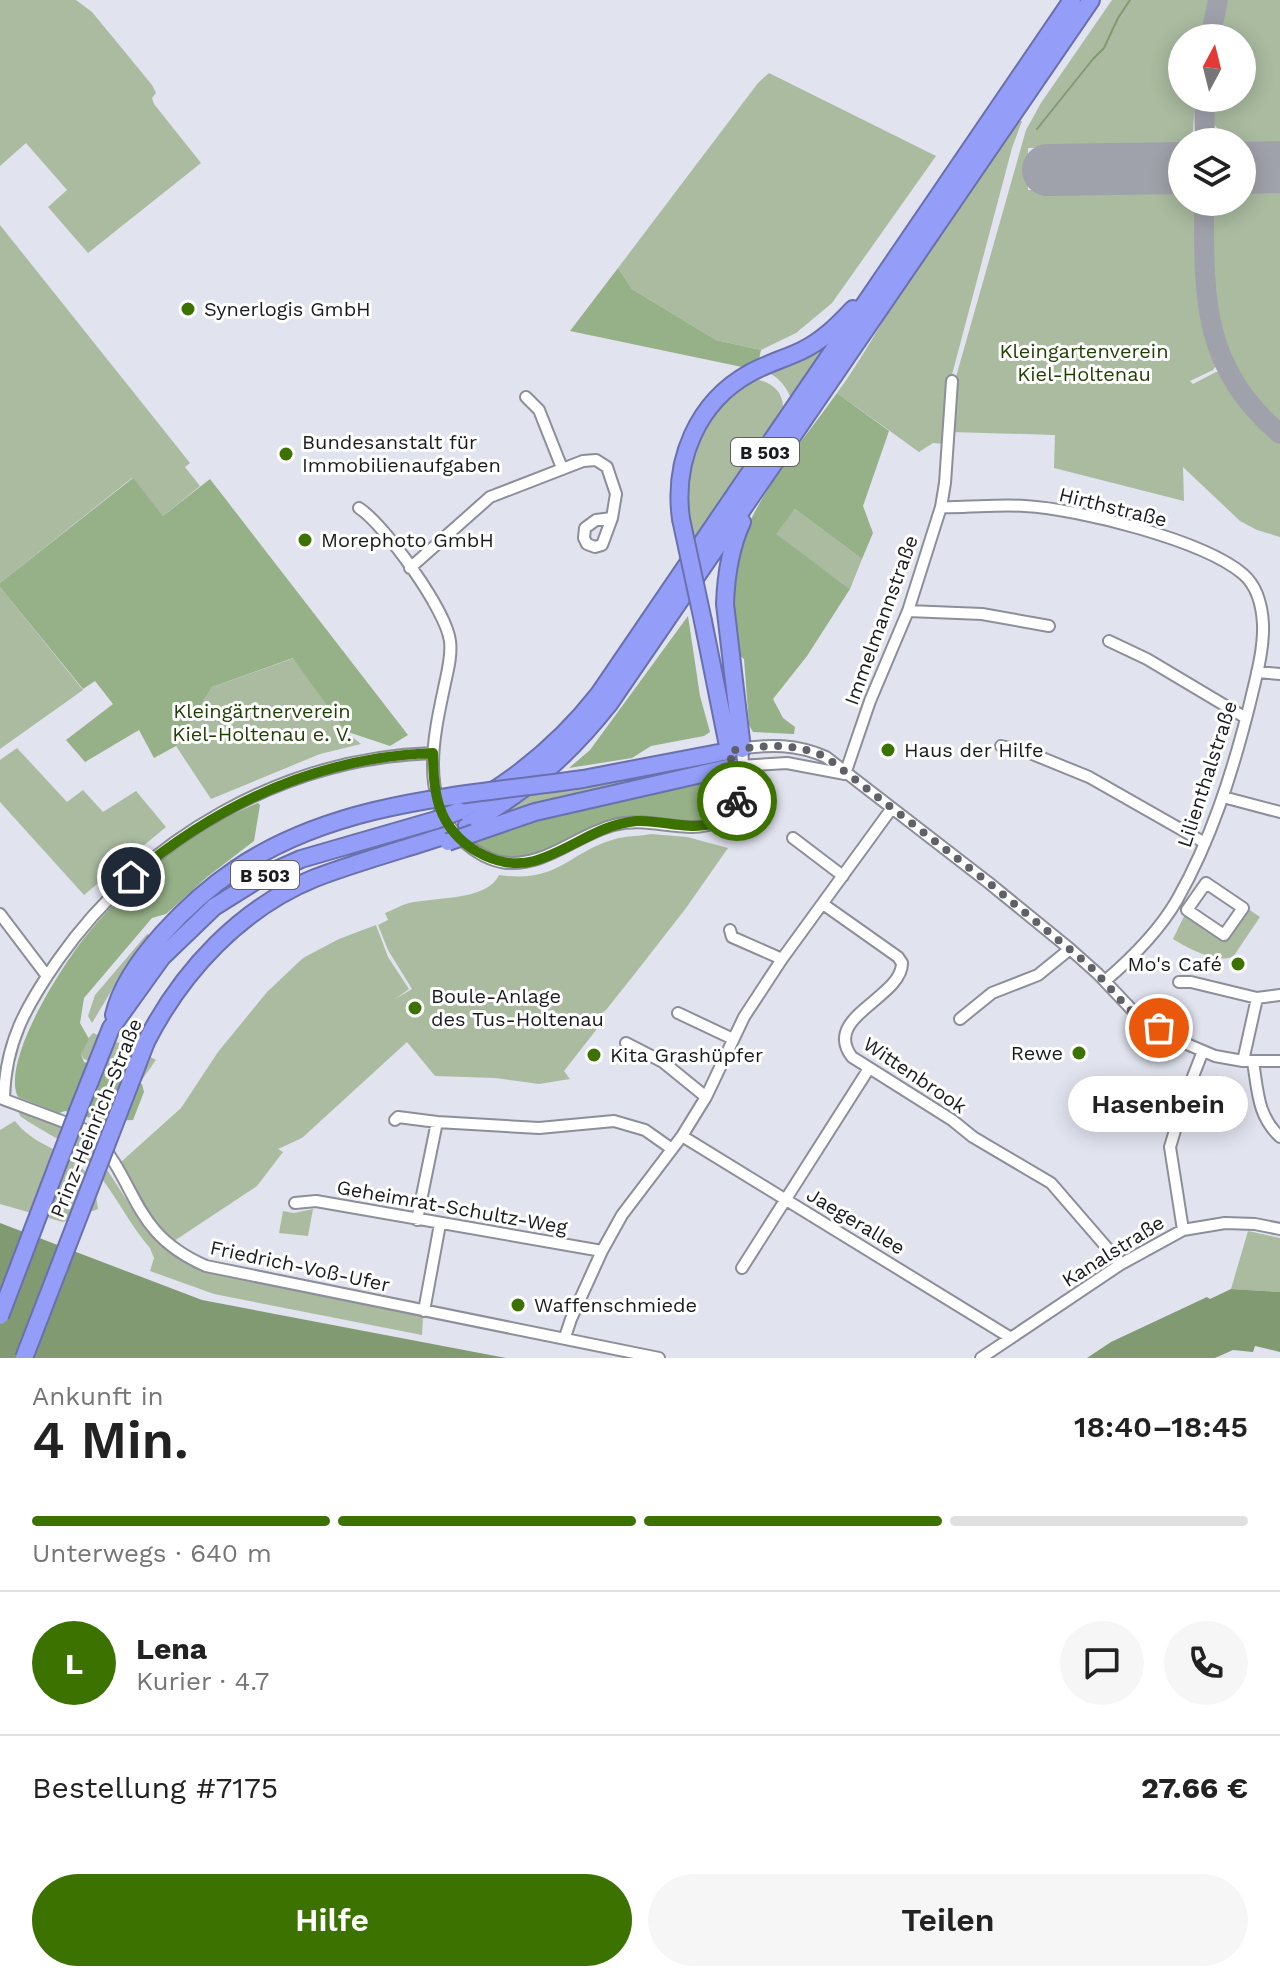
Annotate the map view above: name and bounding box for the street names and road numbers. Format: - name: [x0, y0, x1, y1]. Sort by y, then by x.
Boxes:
- road number: B 503: [731, 438, 799, 466]
- street label: Hirthstraße: [1057, 482, 1169, 532]
- street label: Immelmannstraße: [839, 532, 923, 708]
- street label: Lilienthalstraße: [1172, 698, 1242, 850]
- road number: B 503: [231, 861, 299, 889]
- street label: Prinz-Heinrich-Straße: [45, 1015, 147, 1221]
- street label: Wittenbrook: [859, 1032, 971, 1118]
- street label: Geheimrat-Schultz-Weg: [335, 1175, 570, 1239]
- street label: Jaegerallee: [802, 1182, 910, 1260]
- street label: Kanalstraße: [1057, 1210, 1169, 1292]
- street label: Friedrich-Voß-Ufer: [208, 1235, 392, 1297]

